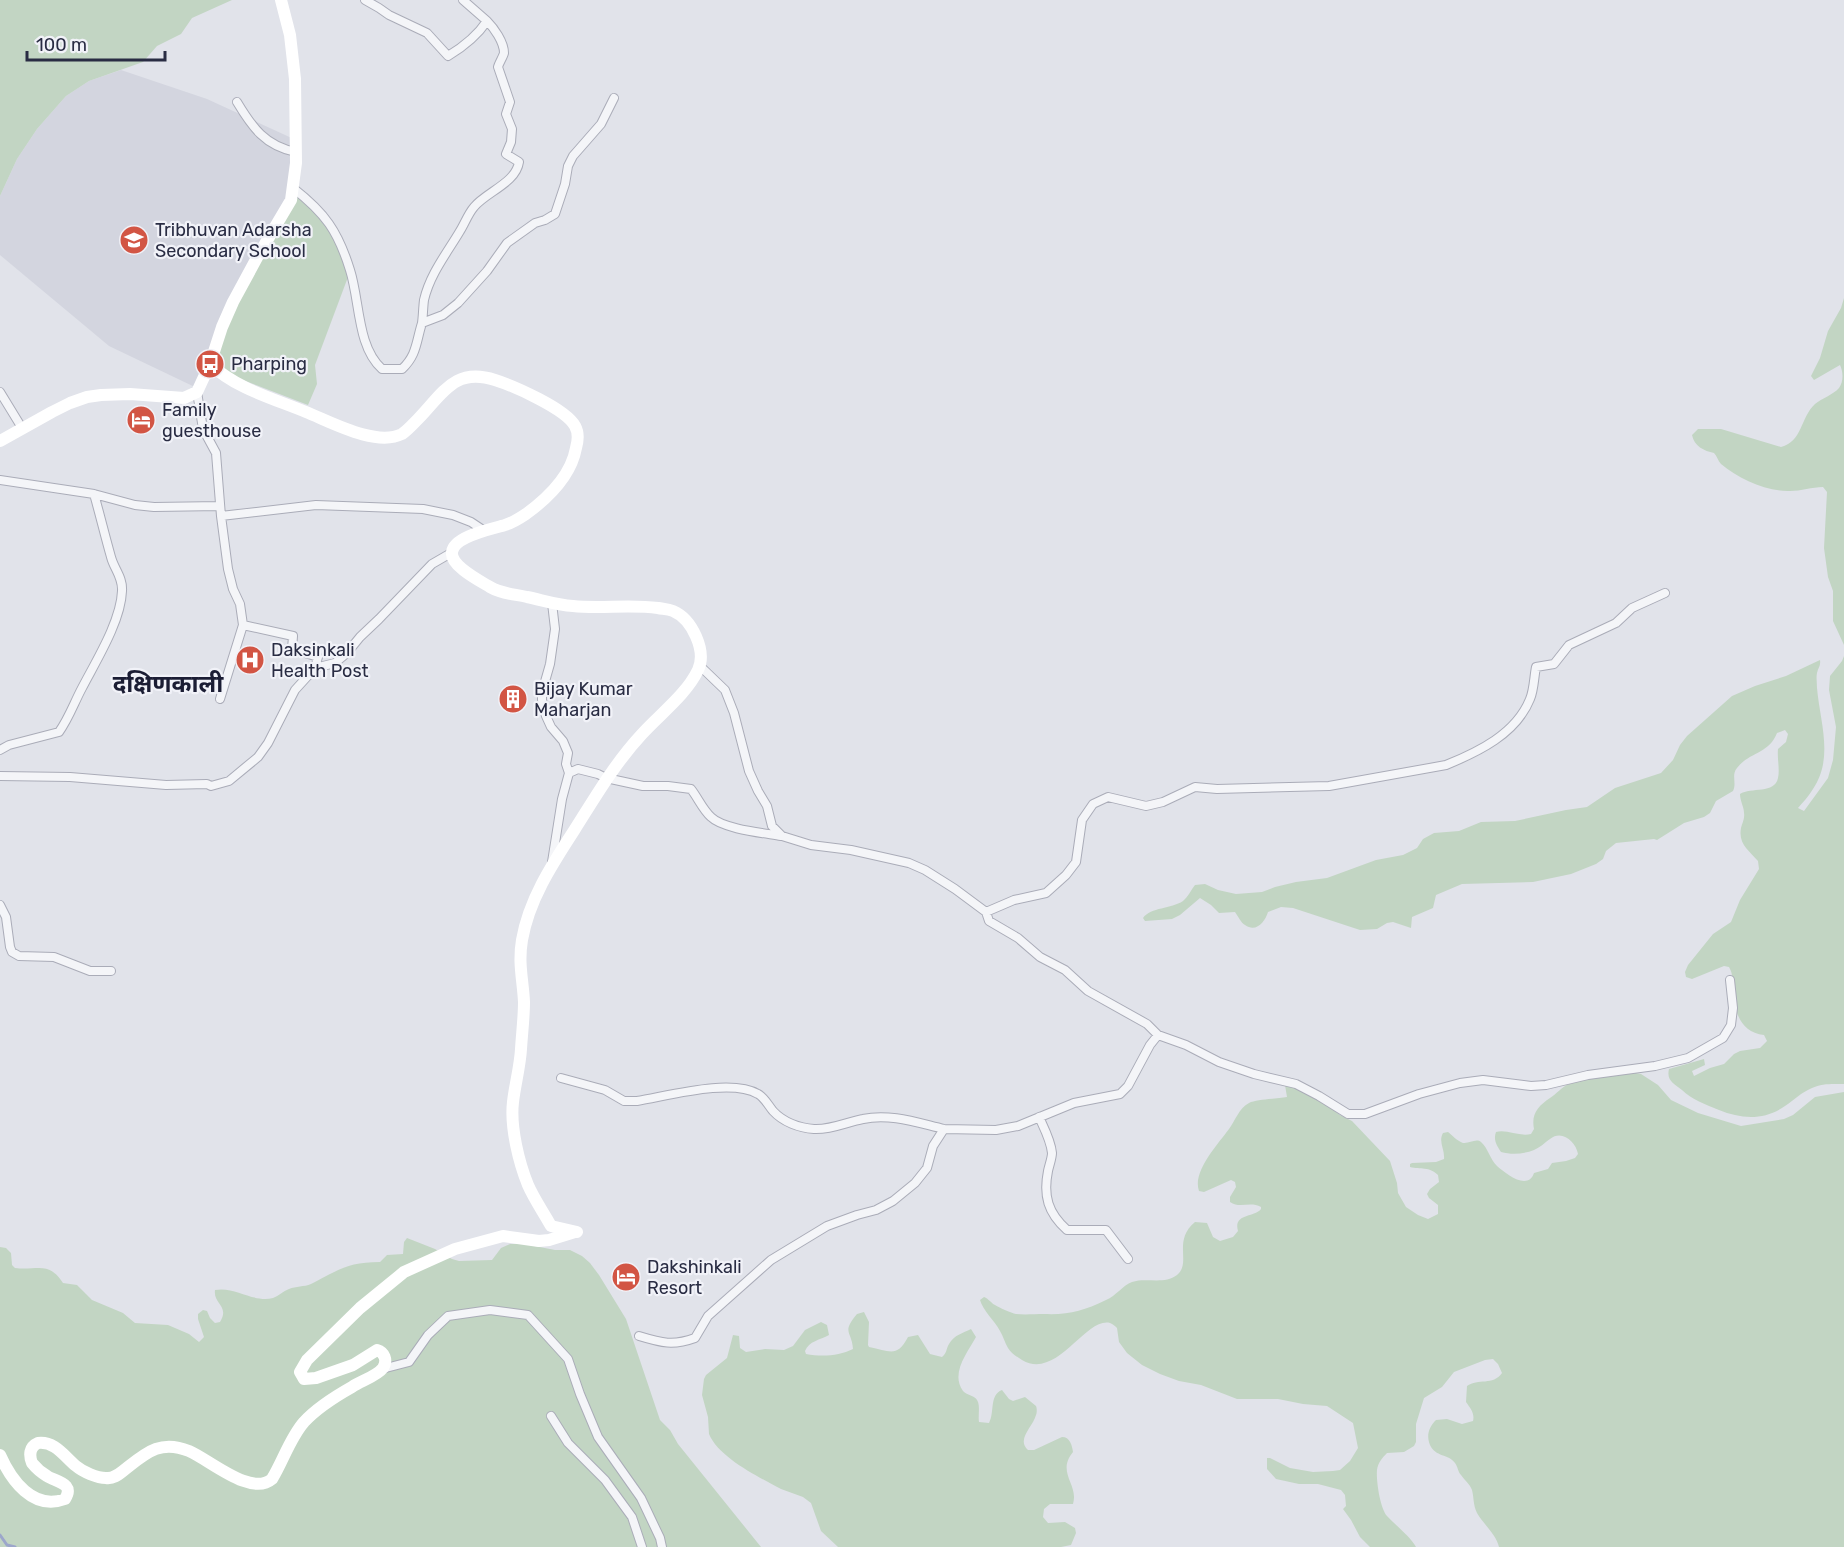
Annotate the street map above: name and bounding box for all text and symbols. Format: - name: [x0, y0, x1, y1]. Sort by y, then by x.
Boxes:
- scale bar: [27, 24, 165, 62]
- text: 100 m: [36, 34, 87, 56]
- place label: Tribhuvan Adarsha Secondary School: [155, 219, 312, 262]
- school or university icon: Tribhuvan Adarsha Secondary School: [118, 224, 150, 256]
- bus stop icon: Pharping: [194, 348, 226, 380]
- place label: Pharping: [231, 353, 307, 375]
- place label: Family guesthouse: [162, 399, 261, 442]
- hotel icon: Family guesthouse: [125, 404, 157, 436]
- place label: Daksinkali Health Post: [271, 639, 369, 682]
- hospital icon: Daksinkali Health Post: [234, 644, 266, 676]
- district label: दक्षि‍णकाली: [113, 670, 224, 698]
- place label: Bijay Kumar Maharjan: [534, 678, 633, 721]
- building icon: Bijay Kumar Maharjan: [497, 683, 529, 715]
- place label: Dakshinkali Resort: [647, 1256, 742, 1299]
- hotel icon: Dakshinkali Resort: [610, 1261, 642, 1293]

